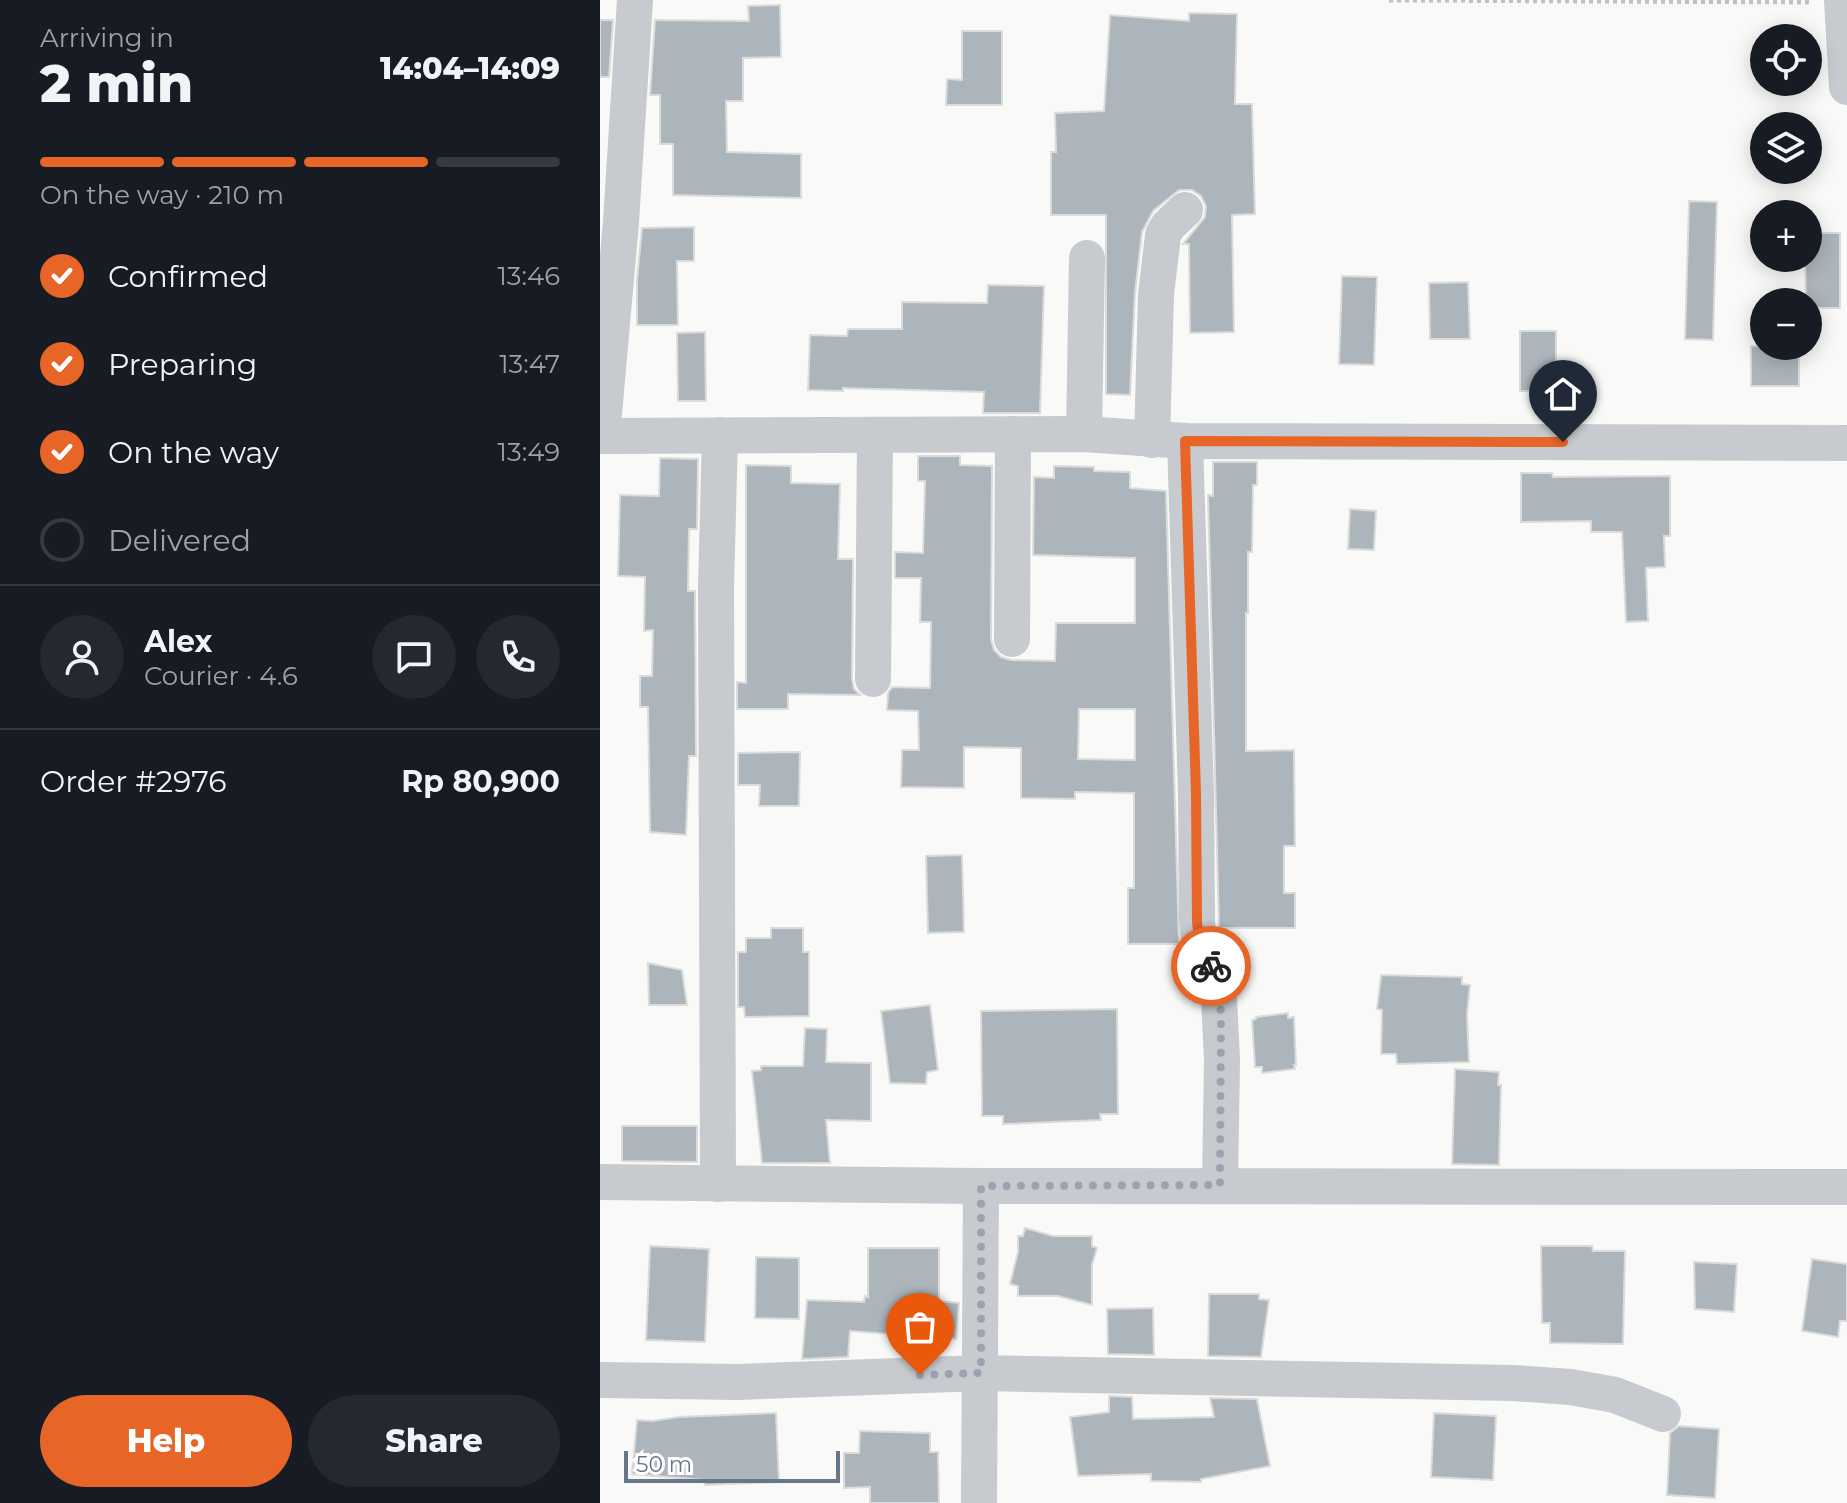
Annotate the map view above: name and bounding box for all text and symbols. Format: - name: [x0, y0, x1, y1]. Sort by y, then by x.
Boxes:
- text: Arriving in: [40, 22, 174, 54]
- map controls: [1750, 24, 1822, 360]
- button: locate: [1750, 24, 1822, 96]
- text: 14:04–14:09: [380, 50, 560, 87]
- text: 2 min: [40, 52, 193, 115]
- button: layers: [1750, 112, 1822, 184]
- text: On the way · 210 m: [40, 179, 284, 211]
- button: +: [1750, 200, 1822, 272]
- icon: check: [40, 254, 84, 298]
- text: Confirmed: [108, 258, 268, 295]
- text: 13:46: [497, 260, 560, 292]
- button: −: [1750, 288, 1822, 360]
- icon: check: [40, 342, 84, 386]
- text: Preparing: [108, 346, 257, 383]
- text: 13:47: [499, 348, 560, 380]
- pin: [1529, 360, 1597, 442]
- icon: home: [1541, 372, 1585, 416]
- icon: check: [40, 430, 84, 474]
- text: On the way: [108, 434, 279, 471]
- text: 13:49: [498, 436, 560, 468]
- text: Delivered: [108, 522, 251, 559]
- button: person: [40, 615, 124, 699]
- button: chat: [372, 615, 456, 699]
- button: phone: [476, 615, 560, 699]
- text: Alex: [144, 623, 212, 660]
- text: Courier · 4.6: [144, 660, 298, 692]
- text: Order #2976: [40, 763, 226, 800]
- text: Rp 80,900: [401, 763, 560, 800]
- courier: [1171, 926, 1251, 1006]
- icon: bike: [1189, 944, 1233, 988]
- pin: [886, 1293, 954, 1375]
- icon: bag: [898, 1305, 942, 1349]
- button: Help: [40, 1395, 292, 1487]
- button: Share: [308, 1395, 560, 1487]
- scale bar: [624, 1447, 840, 1483]
- text: 50 m: [636, 1451, 692, 1478]

